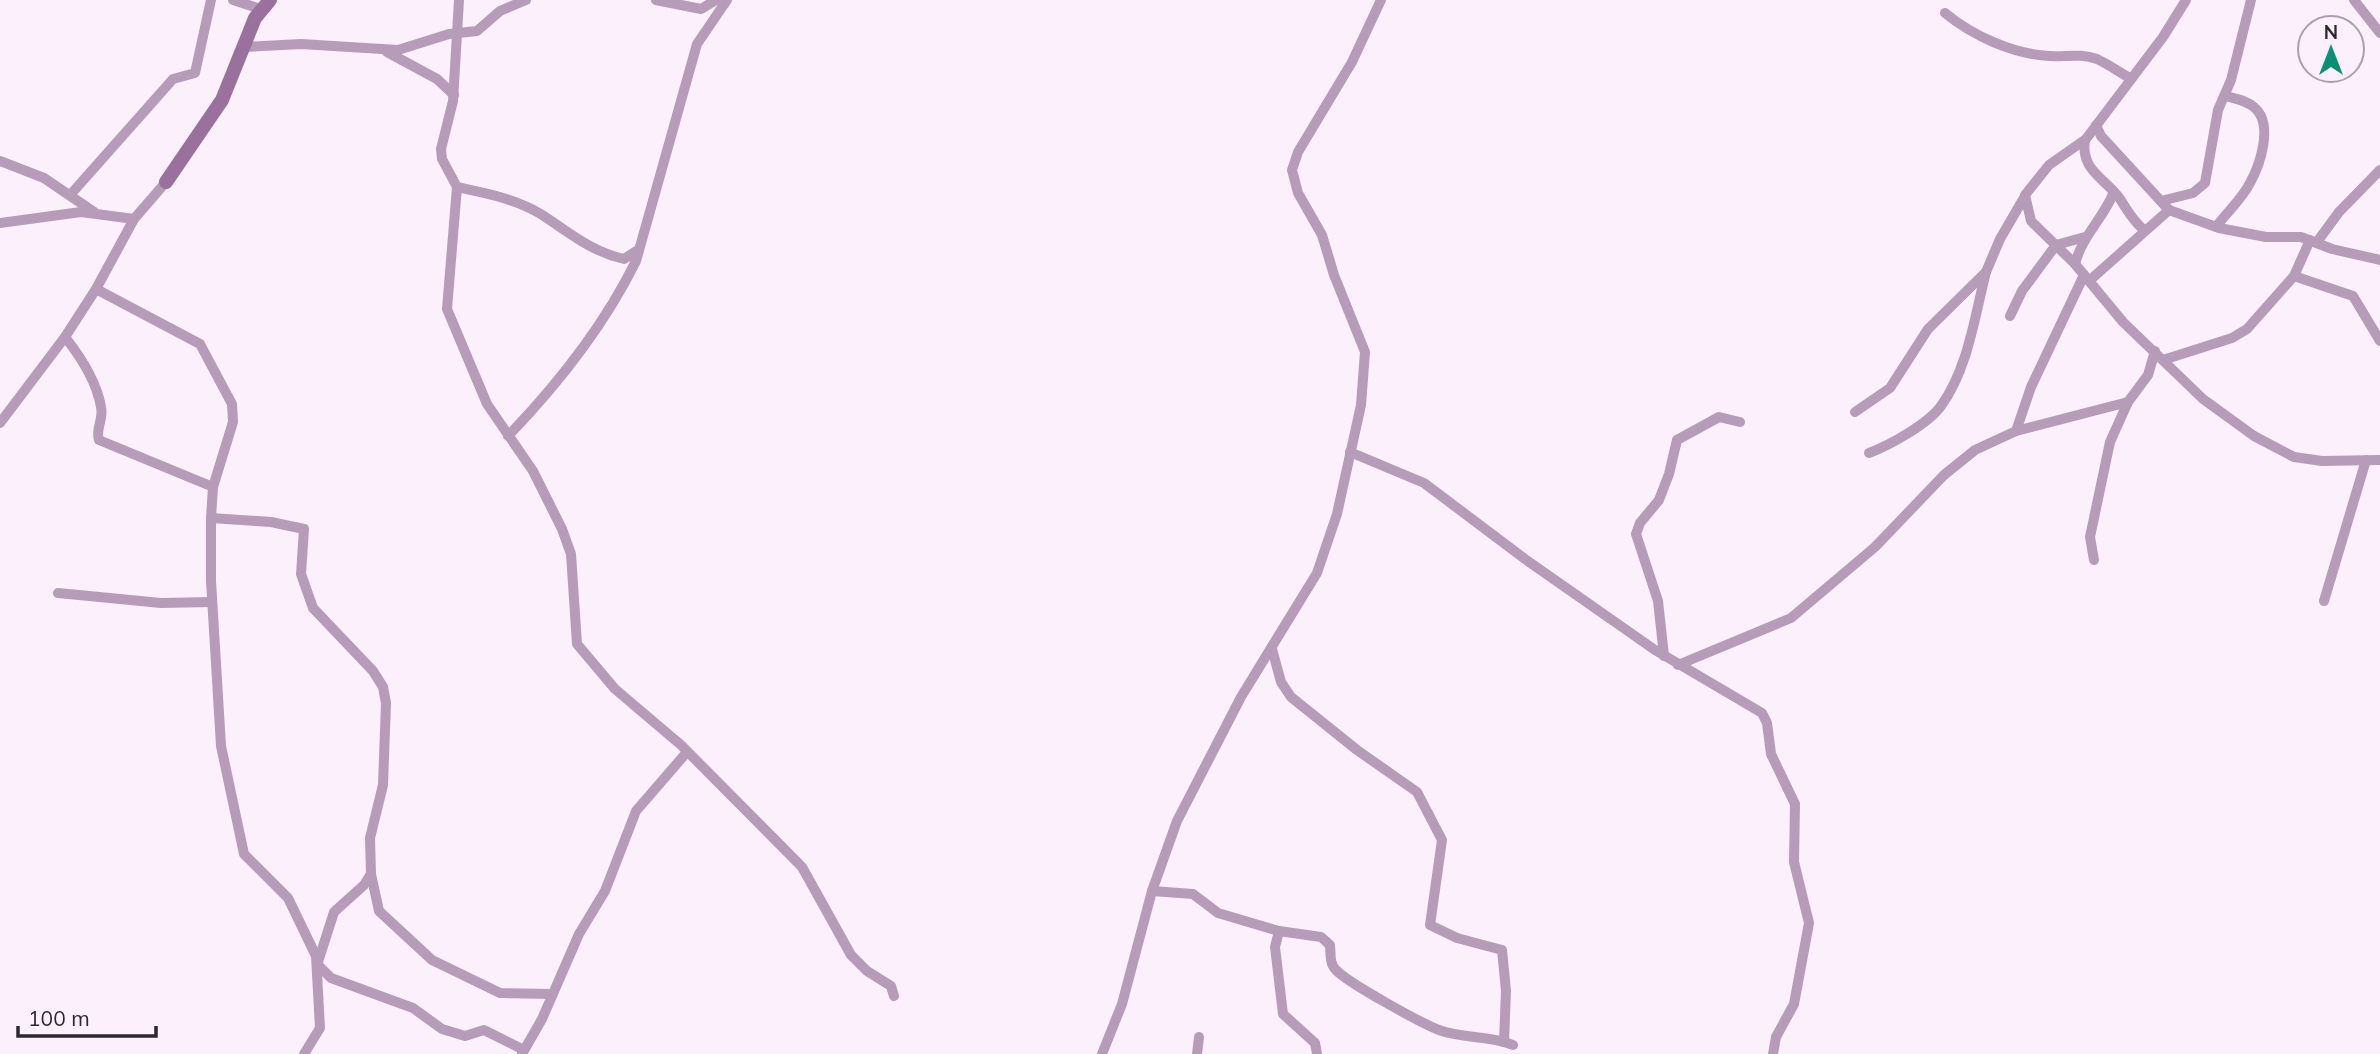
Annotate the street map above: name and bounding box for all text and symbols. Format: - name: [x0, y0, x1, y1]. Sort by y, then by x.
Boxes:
- north arrow: [2296, 14, 2366, 84]
- text: N: [2324, 20, 2338, 44]
- scale bar: [18, 995, 156, 1038]
- text: 100 m: [28, 1005, 90, 1031]

